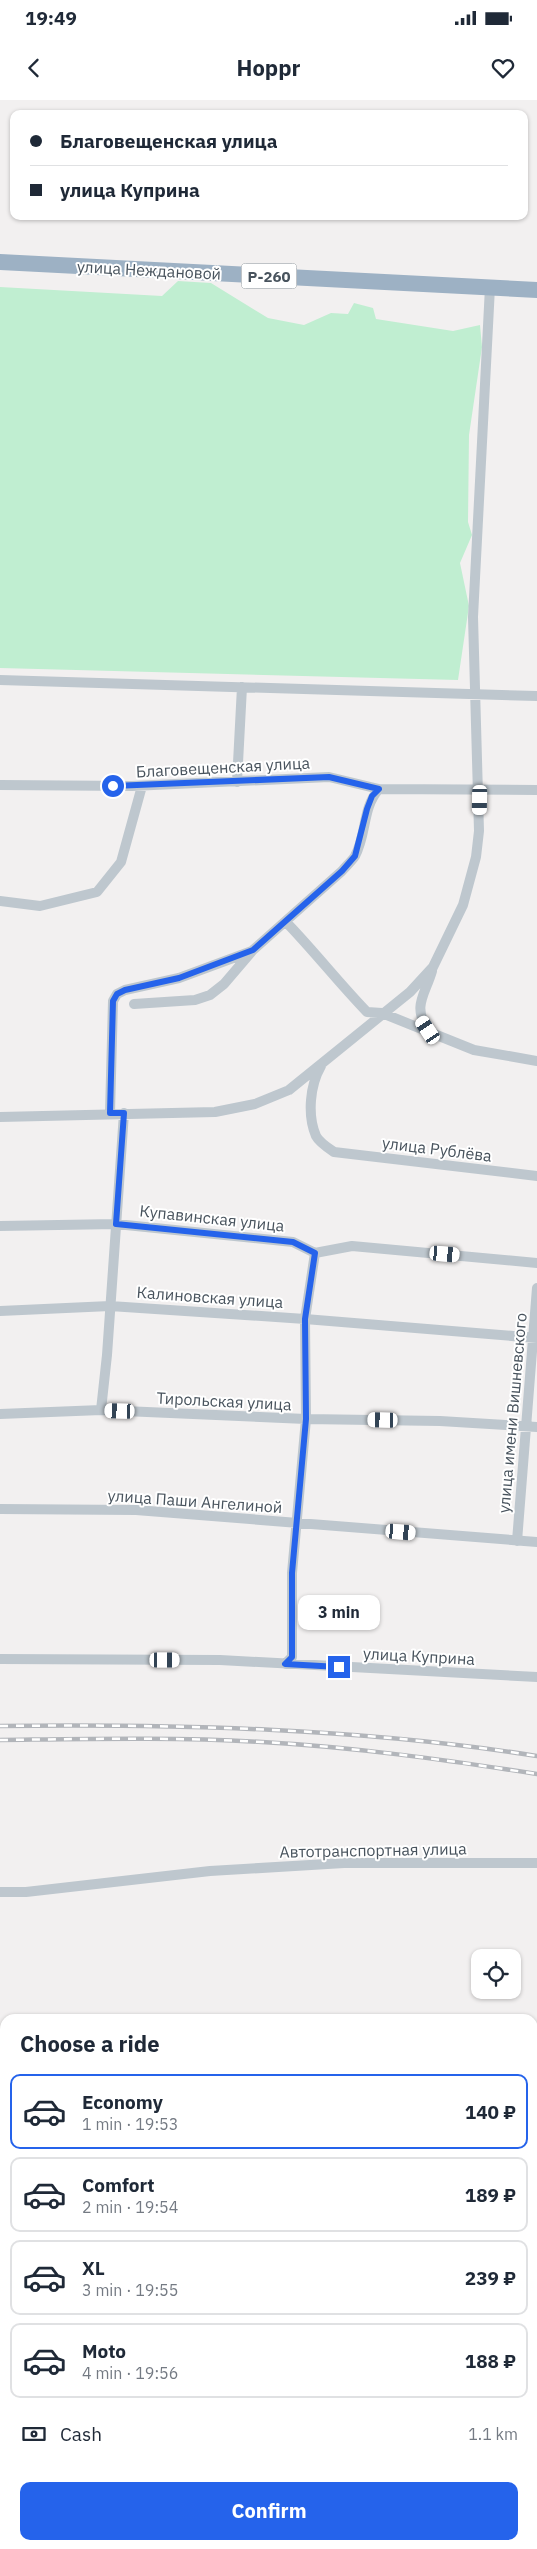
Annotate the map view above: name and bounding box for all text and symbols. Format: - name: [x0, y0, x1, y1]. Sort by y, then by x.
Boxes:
- text: 19:49: [25, 6, 77, 30]
- text: Hoppr: [237, 53, 300, 82]
- icon: back: [20, 54, 48, 82]
- icon: heart: [489, 54, 517, 82]
- text: Благовещенская улица: [60, 129, 277, 153]
- text: улица Куприна: [60, 178, 200, 202]
- street label: улица Неждановой: [76, 256, 222, 284]
- road number: Р-260: [242, 264, 296, 288]
- street label: Благовещенская улица: [135, 752, 311, 782]
- route start: [102, 775, 124, 797]
- car: [472, 785, 487, 815]
- car: [413, 1013, 442, 1047]
- street label: улица Рублёва: [381, 1132, 493, 1166]
- street label: Купавинская улица: [139, 1200, 286, 1236]
- car: [429, 1245, 460, 1263]
- street label: Калиновская улица: [136, 1282, 284, 1312]
- street label: улица имени Вишневского: [493, 1312, 531, 1514]
- street label: Тирольская улица: [156, 1387, 293, 1415]
- car: [104, 1403, 135, 1419]
- car: [367, 1412, 398, 1428]
- street label: улица Паши Ангелиной: [107, 1485, 283, 1517]
- car: [385, 1523, 416, 1541]
- callout: 3 min: [298, 1594, 380, 1630]
- text: 3 min: [318, 1602, 360, 1622]
- street label: улица Куприна: [363, 1643, 476, 1669]
- car: [150, 1653, 180, 1668]
- route end: [328, 1656, 350, 1678]
- street label: Автотранспортная улица: [279, 1838, 467, 1862]
- map controls: [471, 1949, 521, 1999]
- button: locate: [471, 1949, 521, 1999]
- text: Choose a ride: [20, 2029, 160, 2058]
- icon: car: [22, 2089, 67, 2134]
- text: Economy: [82, 2090, 163, 2114]
- text: 140 ₽: [465, 2100, 516, 2124]
- text: 1 min · 19:53: [82, 2114, 178, 2134]
- icon: car: [22, 2172, 67, 2217]
- text: Comfort: [82, 2173, 155, 2197]
- text: 189 ₽: [465, 2183, 516, 2207]
- text: 2 min · 19:54: [82, 2197, 178, 2217]
- icon: car: [22, 2255, 67, 2300]
- text: XL: [82, 2256, 105, 2280]
- text: 239 ₽: [465, 2266, 516, 2290]
- text: 3 min · 19:55: [82, 2280, 178, 2300]
- icon: car: [22, 2338, 67, 2383]
- text: Moto: [82, 2339, 126, 2363]
- text: 188 ₽: [465, 2349, 516, 2373]
- text: 4 min · 19:56: [82, 2363, 178, 2383]
- icon: cash: [20, 2420, 48, 2448]
- text: Cash: [60, 2422, 102, 2446]
- text: 1.1 km: [468, 2424, 518, 2444]
- button: Confirm: [20, 2482, 518, 2540]

